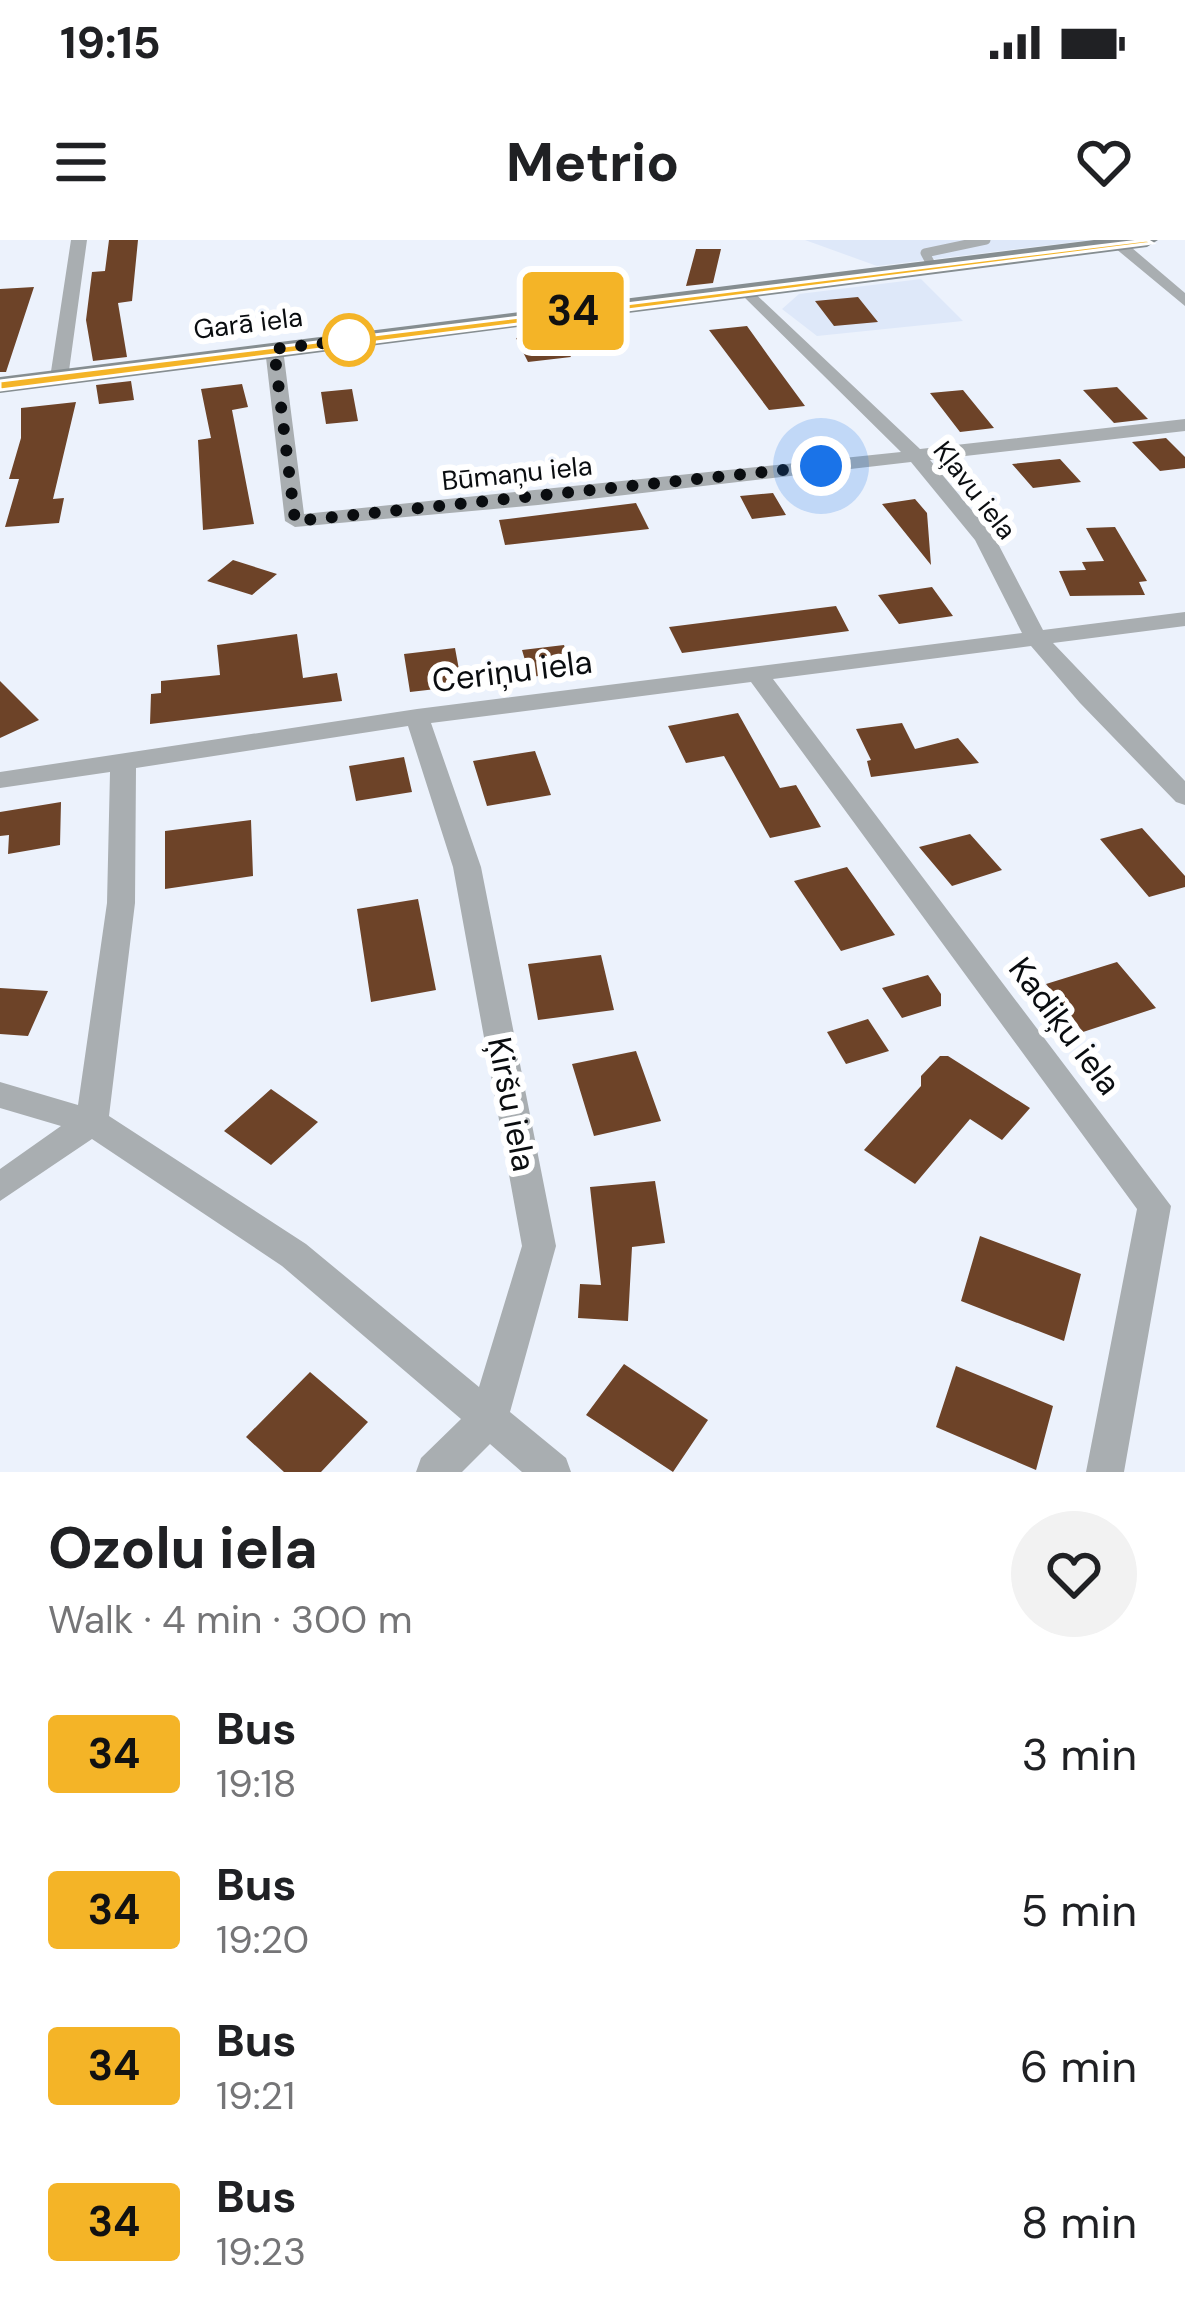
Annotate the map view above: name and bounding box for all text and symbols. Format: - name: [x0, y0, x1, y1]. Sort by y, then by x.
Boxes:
- text: 19:15: [60, 13, 161, 72]
- text: Metrio: [506, 127, 679, 198]
- icon: menu: [48, 129, 114, 195]
- icon: heart: [1071, 129, 1137, 195]
- line badge: 34: [519, 272, 627, 350]
- text: 34: [547, 283, 599, 338]
- street label: Garā iela: [192, 299, 304, 347]
- unlabelled marker: [324, 315, 374, 365]
- street label: Kļavu iela: [926, 434, 1024, 546]
- your location: [791, 436, 851, 496]
- street label: Būmaņu iela: [440, 448, 594, 498]
- street label: Ceriņu iela: [429, 640, 595, 702]
- street label: Kadiķu iela: [999, 949, 1131, 1103]
- street label: Ķiršu iela: [478, 1033, 546, 1175]
- text: Ozolu iela: [48, 1511, 318, 1586]
- button: heart: [1011, 1511, 1137, 1637]
- text: Walk · 4 min · 300 m: [48, 1594, 412, 1645]
- text: Bus: [216, 1699, 296, 1758]
- text: 3 min: [1022, 1725, 1137, 1784]
- text: 34: [88, 1726, 140, 1781]
- text: 19:18: [216, 1758, 296, 1809]
- text: Bus: [216, 1855, 296, 1914]
- text: 5 min: [1021, 1881, 1137, 1940]
- text: 34: [88, 1882, 140, 1937]
- text: 19:20: [216, 1914, 309, 1965]
- text: Bus: [216, 2011, 296, 2070]
- text: 6 min: [1020, 2037, 1137, 2096]
- text: 34: [88, 2038, 140, 2093]
- text: 19:21: [216, 2070, 295, 2121]
- text: Bus: [216, 2167, 296, 2226]
- text: 8 min: [1021, 2193, 1137, 2252]
- text: 34: [88, 2194, 140, 2249]
- text: 19:23: [216, 2226, 306, 2277]

